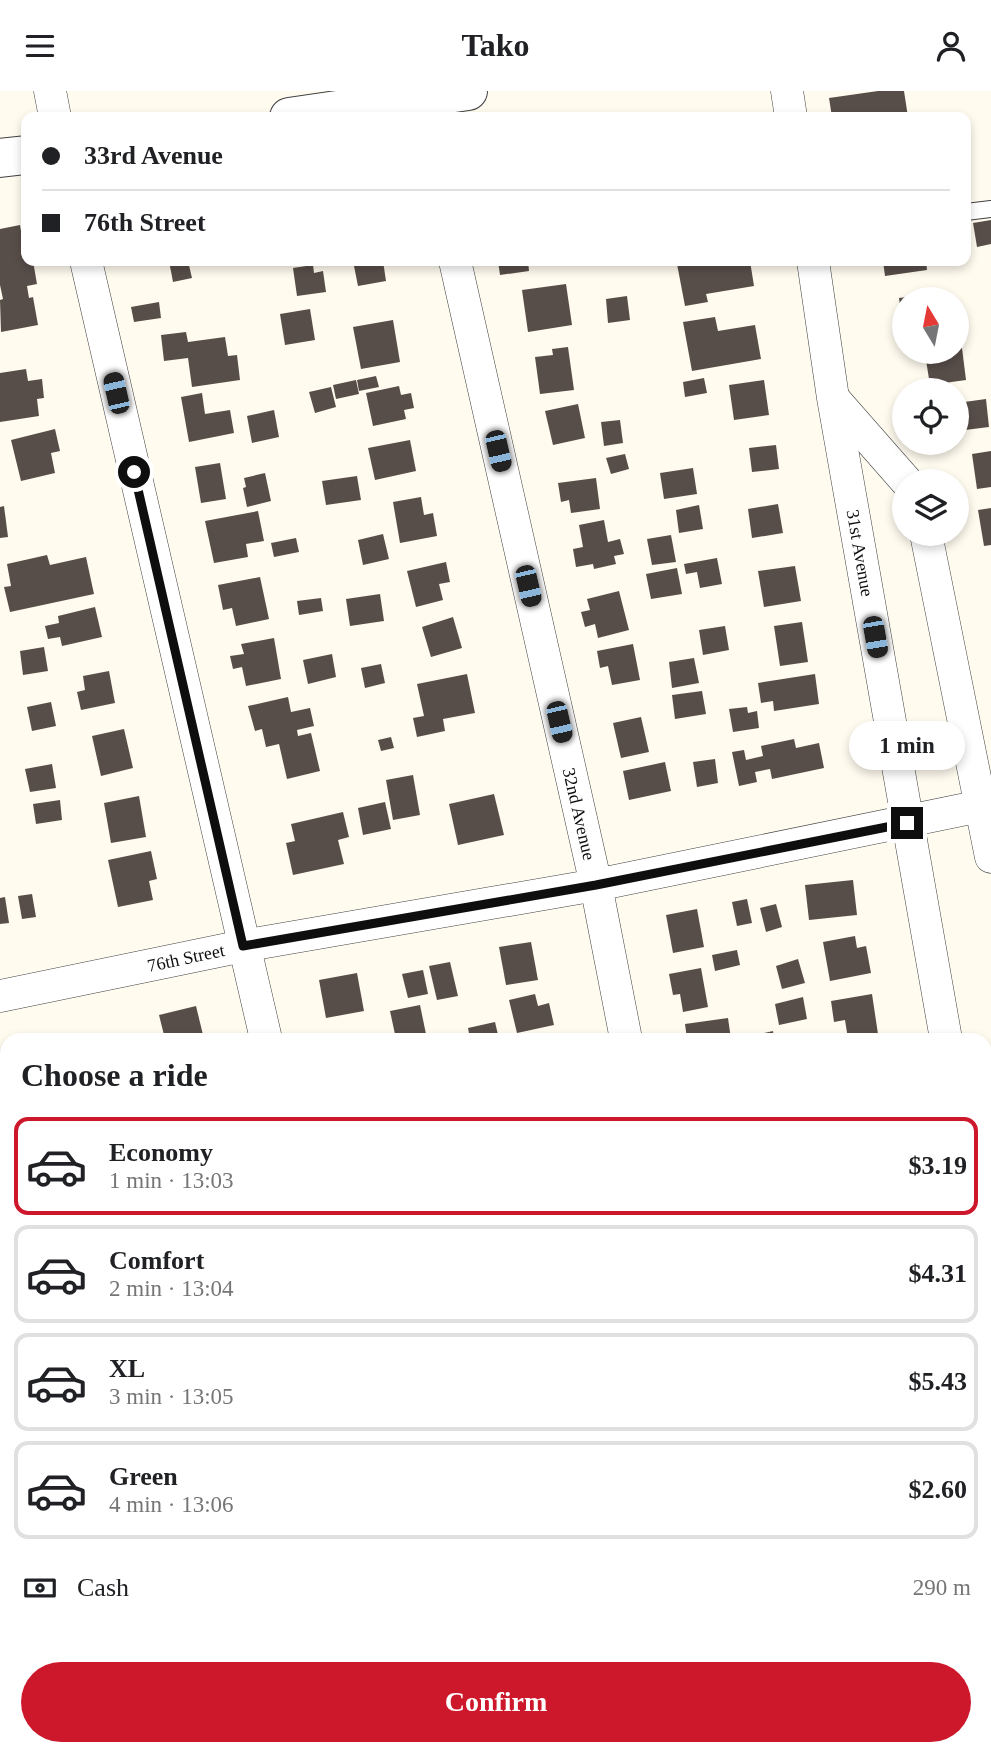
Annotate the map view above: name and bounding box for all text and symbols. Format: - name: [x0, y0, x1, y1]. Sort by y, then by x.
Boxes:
- icon: menu: [21, 27, 59, 65]
- text: Tako: [461, 27, 530, 63]
- icon: person: [932, 27, 970, 65]
- text: 33rd Avenue: [84, 141, 223, 170]
- text: 76th Street: [84, 208, 206, 237]
- north arrow: [892, 287, 970, 364]
- map controls: [892, 287, 969, 546]
- car: [102, 370, 131, 416]
- button: locate: [892, 378, 969, 455]
- car: [484, 428, 513, 474]
- route start: [118, 456, 150, 488]
- button: layers: [892, 469, 969, 546]
- street label: 31st Avenue: [842, 508, 878, 598]
- car: [514, 563, 543, 609]
- car: [862, 614, 889, 660]
- car: [545, 699, 574, 745]
- callout: 1 min: [849, 721, 965, 771]
- text: 1 min: [879, 733, 935, 758]
- street label: 32nd Avenue: [559, 766, 599, 862]
- route end: [891, 807, 923, 839]
- street label: 76th Street: [146, 940, 226, 976]
- text: Choose a ride: [21, 1057, 208, 1093]
- icon: car: [25, 1135, 88, 1198]
- text: Economy: [109, 1138, 213, 1167]
- text: $3.19: [909, 1151, 967, 1180]
- text: 1 min · 13:03: [109, 1168, 234, 1193]
- icon: car: [25, 1243, 88, 1306]
- text: Comfort: [109, 1246, 204, 1275]
- text: $4.31: [909, 1259, 967, 1288]
- text: 2 min · 13:04: [109, 1276, 234, 1301]
- icon: car: [25, 1351, 88, 1414]
- text: XL: [109, 1354, 145, 1383]
- text: $5.43: [909, 1367, 967, 1396]
- text: 3 min · 13:05: [109, 1384, 234, 1409]
- icon: car: [25, 1459, 88, 1522]
- text: Green: [109, 1462, 178, 1491]
- text: $2.60: [909, 1475, 967, 1504]
- text: 4 min · 13:06: [109, 1492, 234, 1517]
- icon: cash: [21, 1569, 59, 1607]
- text: Cash: [77, 1573, 129, 1602]
- text: 290 m: [913, 1575, 971, 1600]
- button: Confirm: [21, 1662, 971, 1742]

